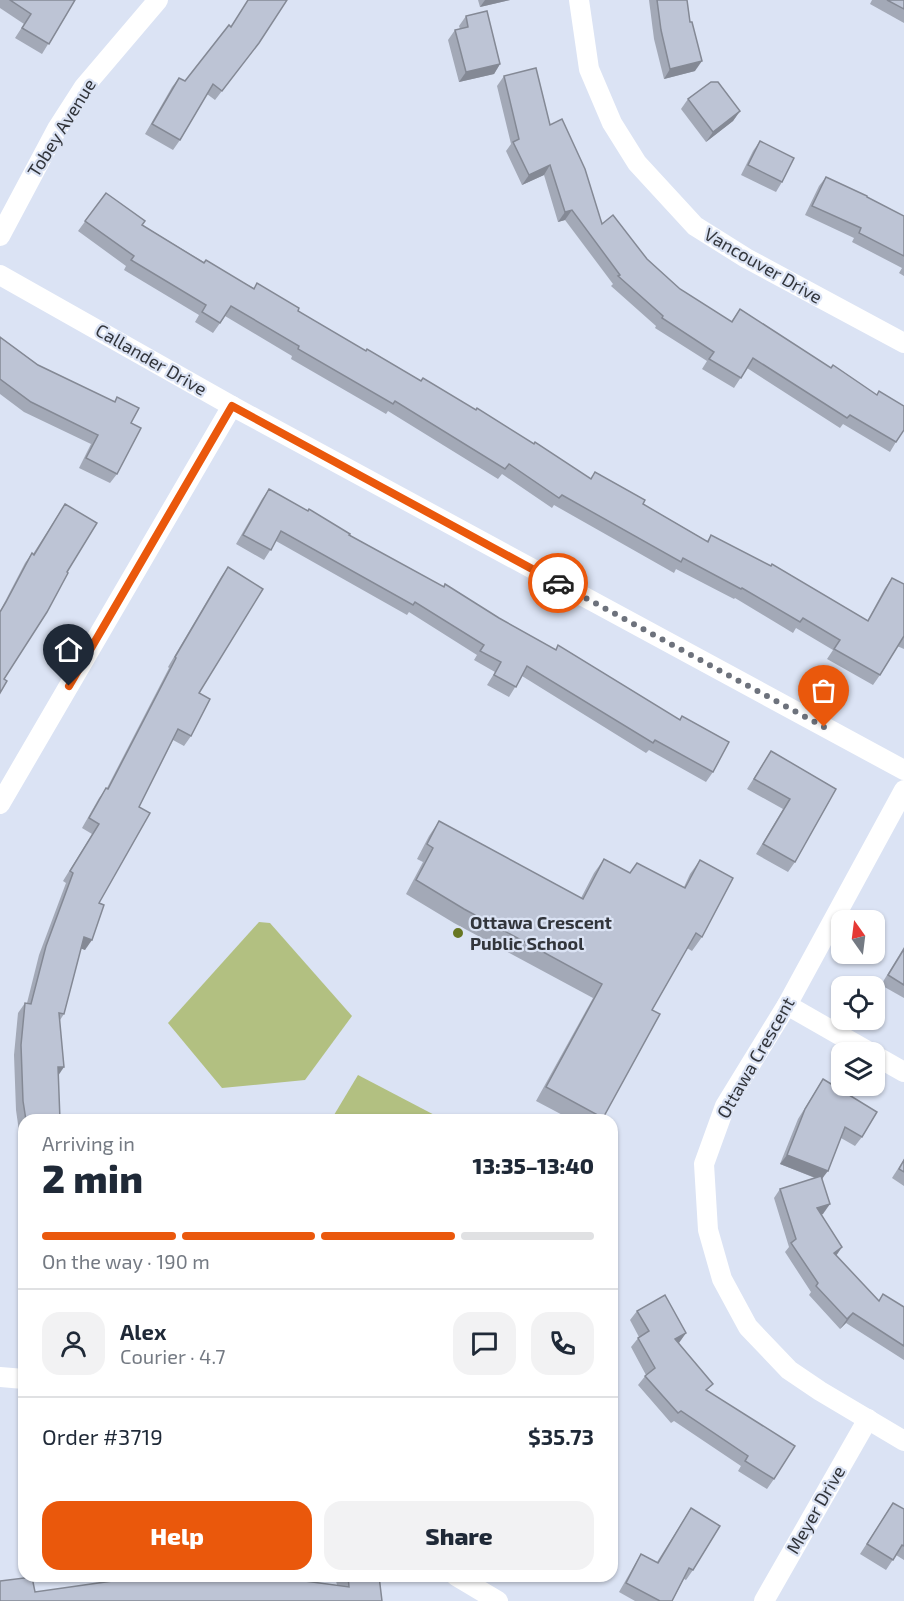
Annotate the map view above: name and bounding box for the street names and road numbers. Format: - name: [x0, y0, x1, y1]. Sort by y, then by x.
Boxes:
- street label: Tobey Avenue: [22, 74, 100, 181]
- street label: Vancouver Drive: [701, 222, 826, 308]
- street label: Callander Drive: [92, 318, 211, 400]
- street label: Ottawa Crescent: [712, 993, 799, 1122]
- street label: Meyer Drive: [781, 1462, 849, 1557]

